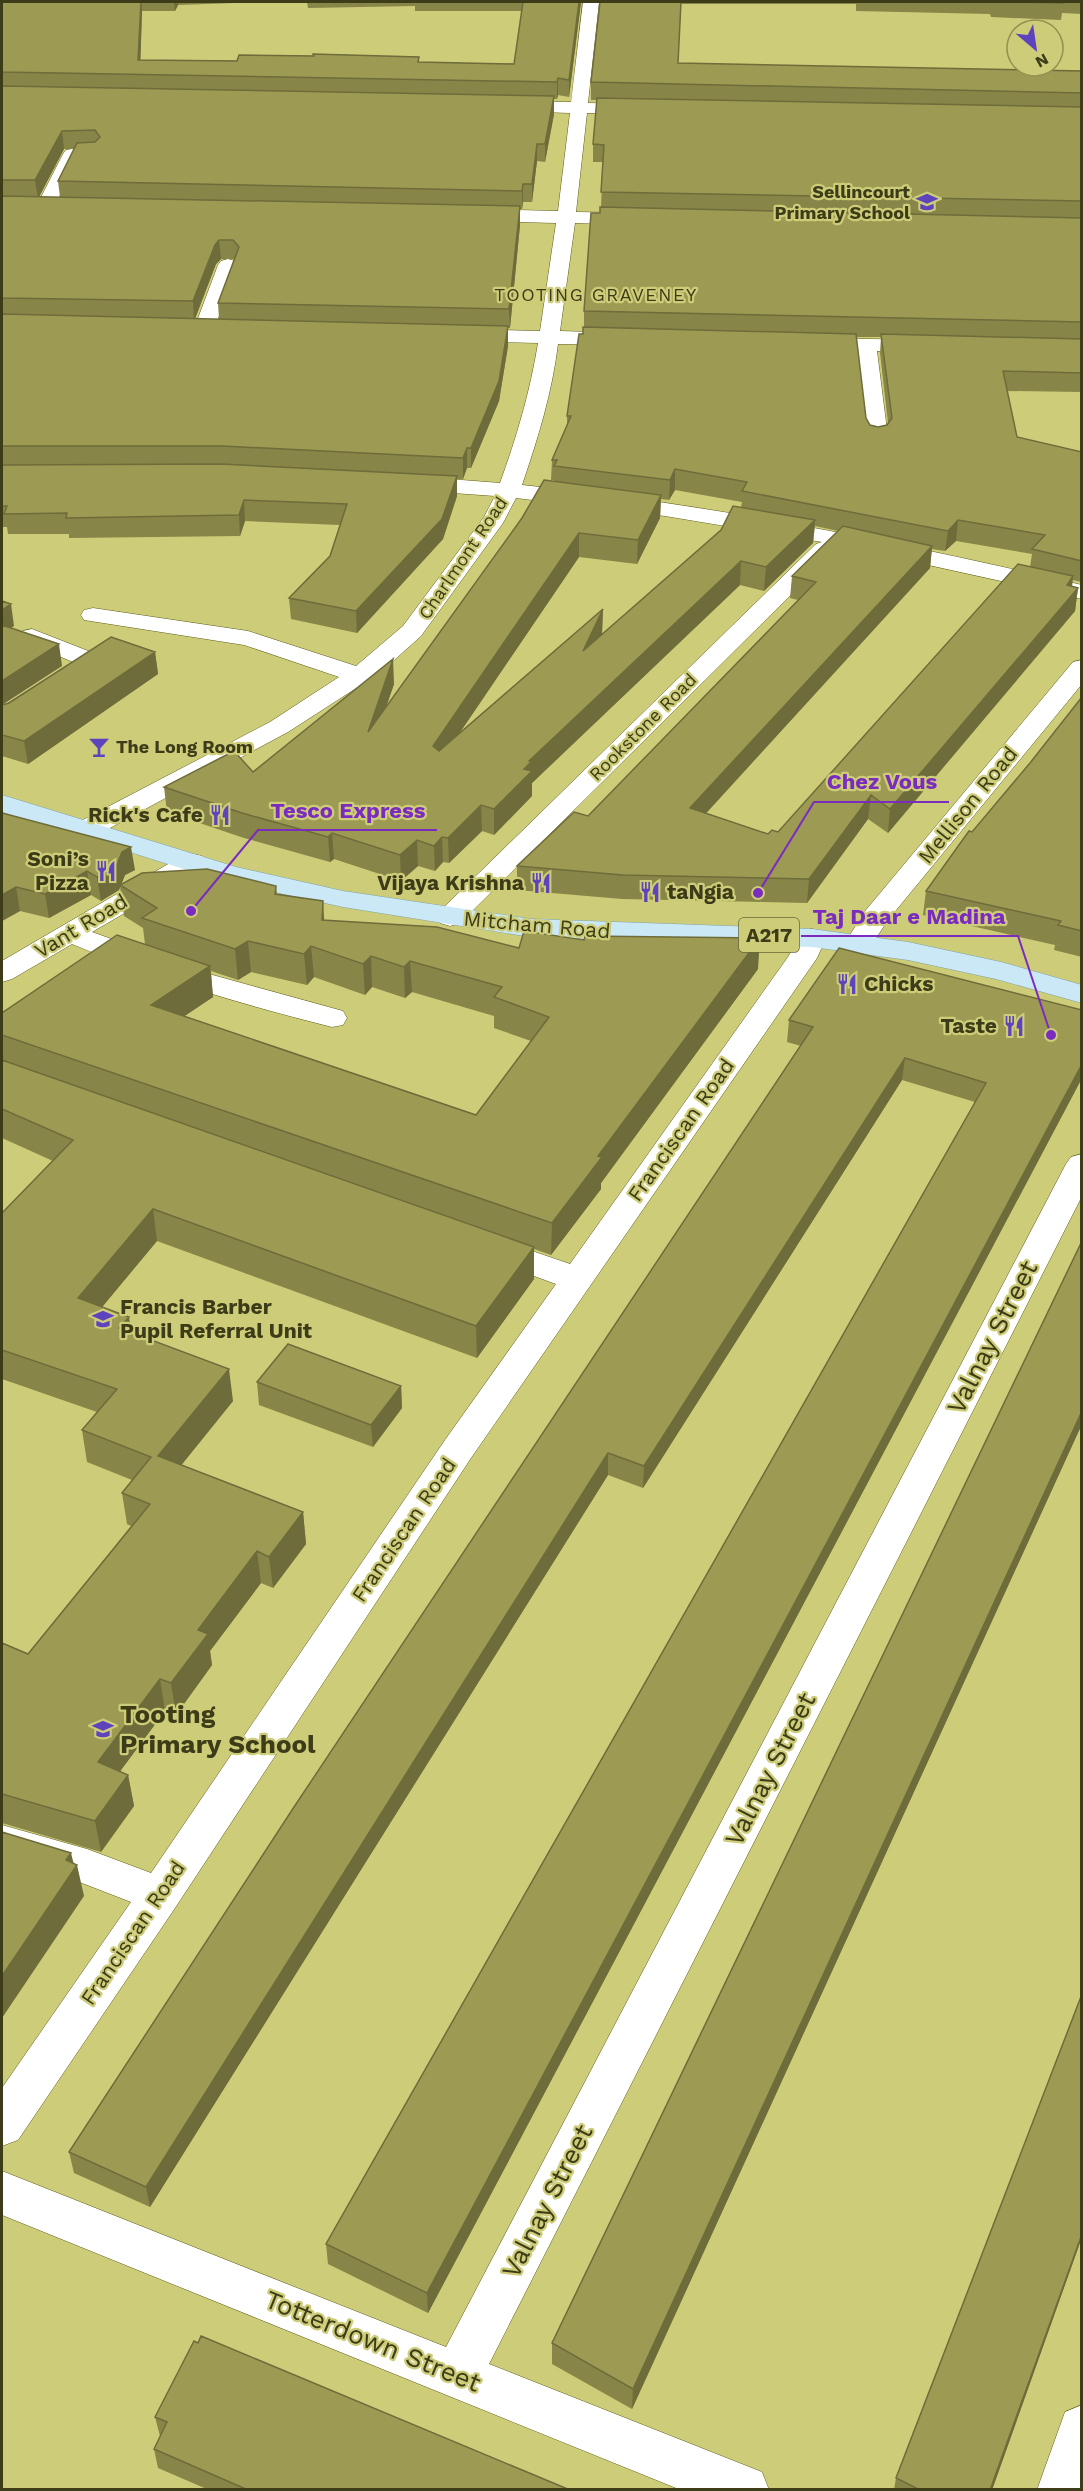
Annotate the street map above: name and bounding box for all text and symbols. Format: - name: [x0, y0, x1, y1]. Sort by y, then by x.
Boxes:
- north arrow: [1005, 18, 1065, 78]
- text: N: [1032, 49, 1052, 72]
- place label: Sellincourt Primary School: [775, 181, 910, 223]
- school or university icon: Sellincourt Primary School: [915, 190, 939, 214]
- district label: TOOTING GRAVENEY: [494, 284, 698, 305]
- street label: Charlmont Road: [414, 493, 511, 623]
- street label: Rookstone Road: [585, 669, 701, 785]
- bar icon: The Long Room: [87, 735, 111, 759]
- place label: The Long Room: [116, 736, 253, 757]
- street label: Mellison Road: [913, 741, 1022, 868]
- callout: Chez Vous: [814, 762, 949, 802]
- text: Chez Vous: [827, 769, 938, 794]
- callout: Tesco Express: [258, 790, 437, 830]
- text: Tesco Express: [271, 798, 426, 823]
- place label: Rick's Cafe: [88, 802, 203, 827]
- restaurant icon: Rick's Cafe: [208, 803, 232, 827]
- place label: Soni’s Pizza: [27, 846, 90, 895]
- restaurant icon: Soni’s Pizza: [94, 859, 118, 883]
- place label: Vijaya Krishna: [377, 870, 525, 895]
- restaurant icon: Vijaya Krishna: [529, 871, 553, 895]
- place label: taNgia: [667, 879, 735, 904]
- restaurant icon: taNgia: [638, 880, 662, 904]
- street label: Vant Road: [30, 888, 132, 963]
- callout: Taj Daar e Madina: [801, 896, 1018, 936]
- text: Taj Daar e Madina: [812, 904, 1006, 929]
- street label: Mitcham Road: [463, 906, 612, 943]
- road number: A217: [739, 918, 799, 952]
- place label: Chicks: [864, 971, 934, 996]
- restaurant icon: Chicks: [835, 972, 859, 996]
- place label: Taste: [940, 1013, 997, 1038]
- restaurant icon: Taste: [1002, 1014, 1026, 1038]
- street label: Franciscan Road: [622, 1053, 739, 1206]
- street label: Valnay Street: [941, 1255, 1044, 1419]
- place label: Francis Barber Pupil Referral Unit: [120, 1294, 312, 1343]
- school or university icon: Francis Barber Pupil Referral Unit: [91, 1307, 115, 1331]
- street label: Franciscan Road: [346, 1453, 461, 1607]
- street label: Valnay Street: [719, 1687, 822, 1851]
- place label: Tooting Primary School: [120, 1699, 316, 1759]
- school or university icon: Tooting Primary School: [91, 1717, 115, 1741]
- street label: Franciscan Road: [75, 1856, 190, 2010]
- street label: Valnay Street: [496, 2119, 599, 2283]
- street label: Totterdown Street: [261, 2284, 485, 2398]

